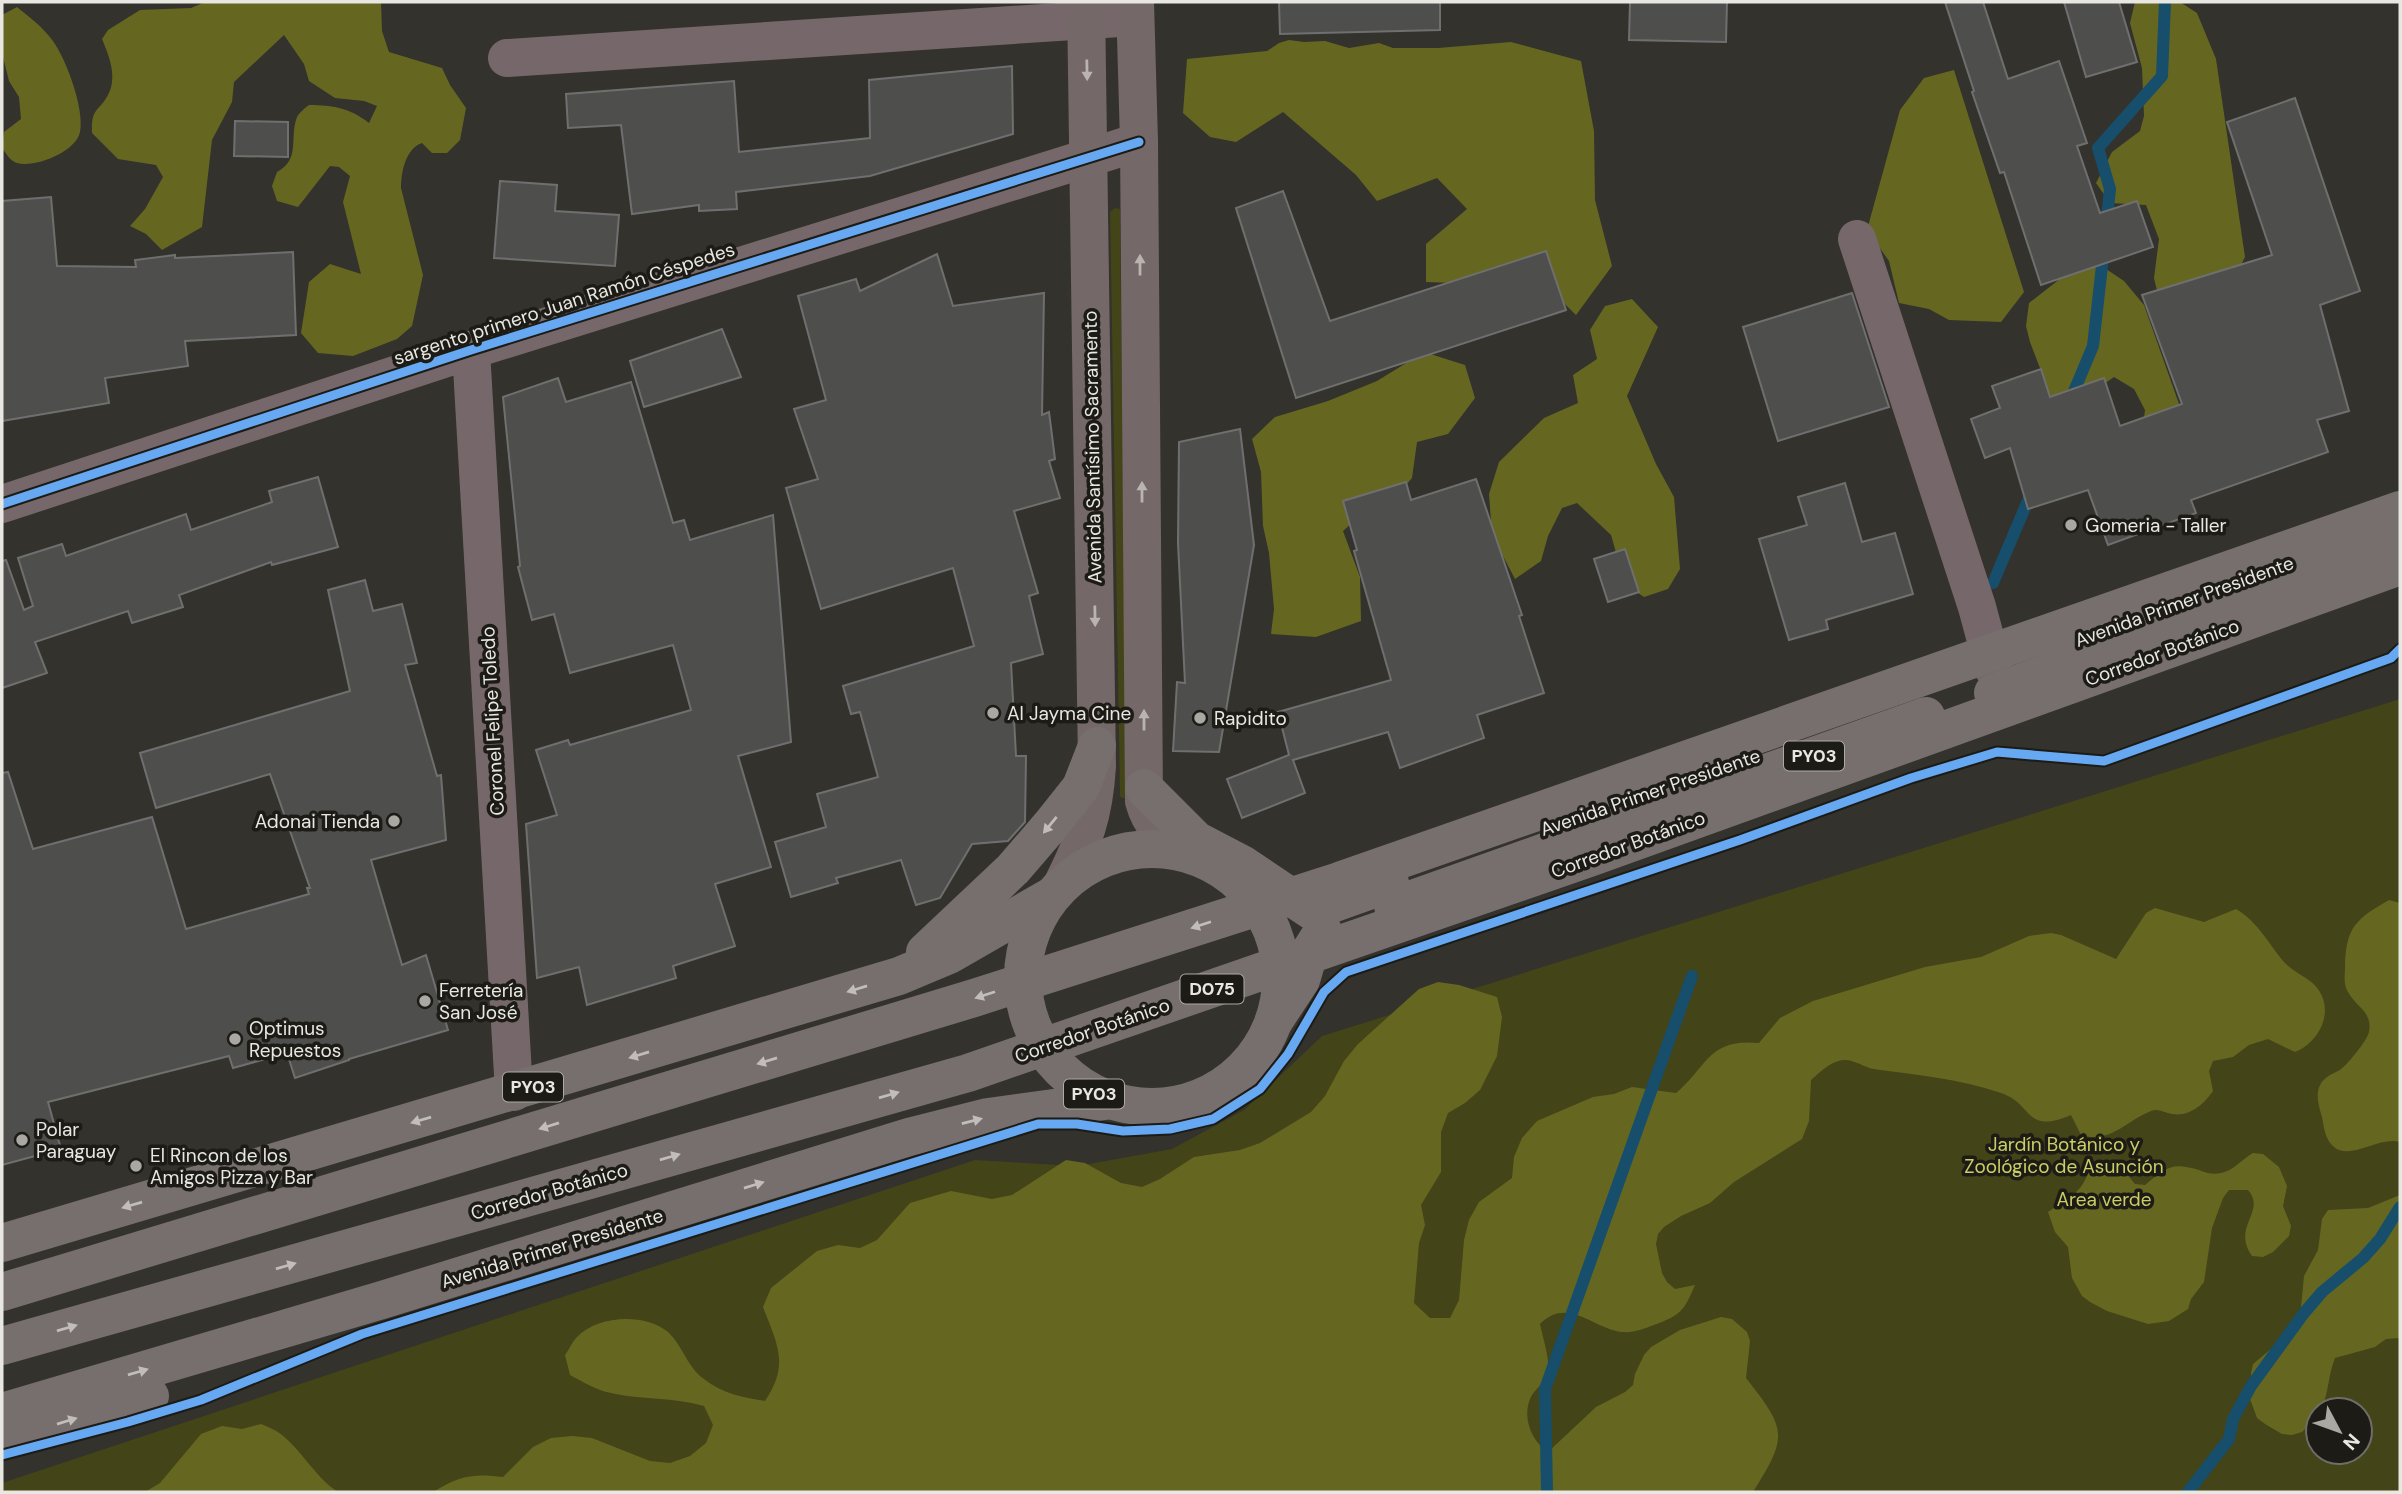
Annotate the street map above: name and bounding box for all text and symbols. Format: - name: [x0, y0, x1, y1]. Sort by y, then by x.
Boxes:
- one-way arrow: [1081, 59, 1093, 81]
- street label: sargento primero Juan Ramón Céspedes: [390, 236, 738, 371]
- one-way arrow: [1134, 254, 1146, 276]
- street label: Avenida Santísimo Sacramento: [1078, 310, 1107, 584]
- one-way arrow: [1136, 481, 1148, 503]
- place label: Gomeria - Taller: [2085, 513, 2227, 538]
- marker: Gomeria - Taller: [2063, 517, 2079, 533]
- street label: Avenida Primer Presidente: [2071, 550, 2297, 653]
- one-way arrow: [1089, 605, 1101, 627]
- street label: Corredor Botánico: [2082, 613, 2243, 692]
- street label: Coronel Felipe Toledo: [475, 626, 510, 816]
- place label: Al Jayma Cine: [1007, 701, 1131, 726]
- marker: Al Jayma Cine: [985, 705, 1001, 721]
- place label: Rapidito: [1214, 706, 1287, 731]
- one-way arrow: [1138, 709, 1150, 731]
- marker: Rapidito: [1192, 710, 1208, 726]
- road number: PY03: [1784, 742, 1844, 770]
- street label: Avenida Primer Presidente: [1537, 743, 1764, 842]
- street label: Corredor Botánico: [1548, 805, 1709, 884]
- place label: Adonai Tienda: [255, 809, 380, 834]
- marker: Adonai Tienda: [386, 813, 402, 829]
- one-way arrow: [1043, 816, 1058, 834]
- one-way arrow: [1191, 920, 1212, 931]
- road number: D075: [1180, 974, 1244, 1004]
- place label: Ferretería San José: [439, 978, 523, 1025]
- one-way arrow: [846, 984, 867, 994]
- one-way arrow: [974, 990, 995, 1001]
- street label: Corredor Botánico: [1011, 992, 1173, 1069]
- marker: Ferretería San José: [417, 993, 433, 1009]
- place label: Optimus Repuestos: [249, 1016, 341, 1063]
- marker: Optimus Repuestos: [227, 1031, 243, 1047]
- one-way arrow: [628, 1050, 649, 1060]
- one-way arrow: [756, 1056, 777, 1066]
- road number: PY03: [503, 1072, 563, 1102]
- road number: PY03: [1064, 1079, 1124, 1108]
- one-way arrow: [879, 1090, 900, 1100]
- one-way arrow: [410, 1115, 431, 1125]
- one-way arrow: [961, 1115, 983, 1126]
- place label: Polar Paraguay: [36, 1117, 117, 1164]
- one-way arrow: [539, 1122, 560, 1132]
- marker: Polar Paraguay: [14, 1132, 30, 1148]
- park label: Jardín Botánico y Zoológico de Asunción: [1964, 1132, 2164, 1179]
- place label: El Rincon de los Amigos Pizza y Bar: [150, 1143, 313, 1190]
- one-way arrow: [660, 1151, 682, 1162]
- street label: Corredor Botánico: [468, 1157, 631, 1226]
- marker: El Rincon de los Amigos Pizza y Bar: [128, 1158, 144, 1174]
- one-way arrow: [744, 1179, 765, 1190]
- park label: Area verde: [2056, 1187, 2152, 1212]
- one-way arrow: [121, 1200, 142, 1210]
- street label: Avenida Primer Presidente: [438, 1203, 666, 1294]
- one-way arrow: [276, 1260, 297, 1270]
- one-way arrow: [57, 1322, 78, 1332]
- one-way arrow: [127, 1367, 148, 1377]
- north arrow: [2304, 1396, 2374, 1466]
- one-way arrow: [57, 1416, 78, 1426]
- text: N: [2337, 1428, 2365, 1455]

